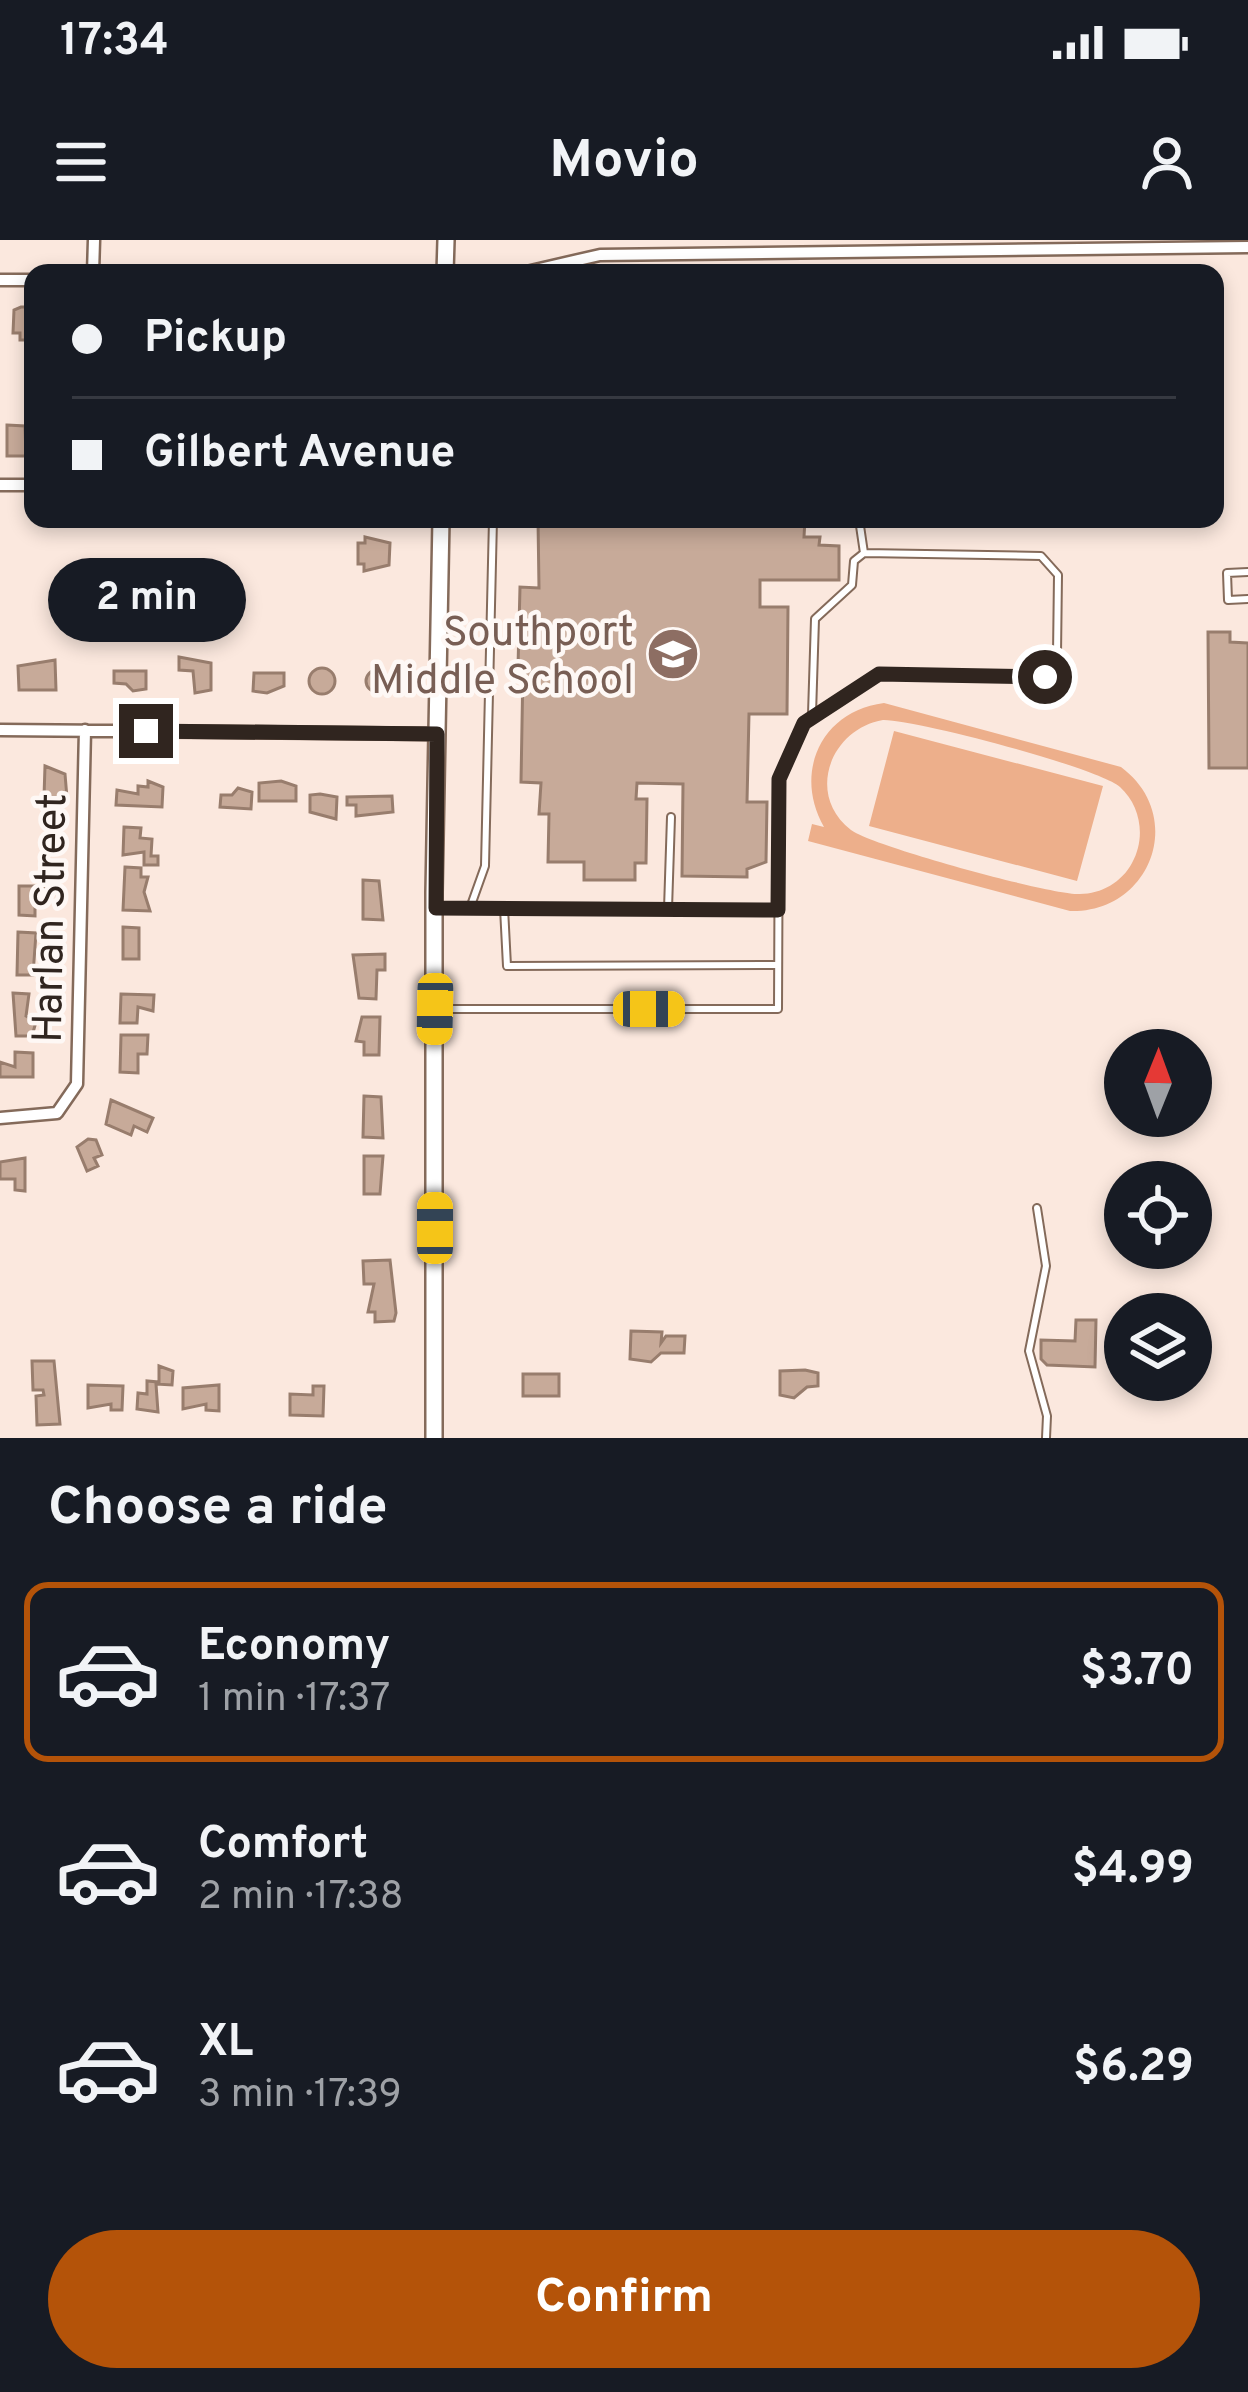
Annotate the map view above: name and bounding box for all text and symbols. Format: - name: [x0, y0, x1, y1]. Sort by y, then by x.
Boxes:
- text: 17:34: [60, 14, 169, 71]
- text: Movio: [549, 128, 699, 197]
- icon: menu: [48, 129, 114, 195]
- icon: person: [1134, 129, 1200, 195]
- text: Pickup: [144, 311, 287, 368]
- text: Gilbert Avenue: [144, 426, 455, 483]
- callout: 2 min: [47, 557, 245, 641]
- text: 2 min: [96, 575, 198, 624]
- place label: Southport Middle School: [371, 608, 634, 709]
- school or university icon: Southport Middle School: [645, 626, 701, 682]
- route start: [1018, 650, 1072, 704]
- route end: [119, 704, 173, 758]
- street label: Harlan Street: [24, 793, 81, 1043]
- car: [416, 973, 454, 1045]
- car: [613, 991, 685, 1027]
- north arrow: [1104, 1029, 1212, 1137]
- map controls: [1104, 1029, 1212, 1401]
- button: locate: [1104, 1161, 1212, 1269]
- car: [417, 1192, 453, 1264]
- button: layers: [1104, 1293, 1212, 1401]
- text: Choose a ride: [48, 1475, 388, 1544]
- icon: car: [54, 1618, 162, 1726]
- text: Economy: [198, 1619, 390, 1676]
- text: $3.70: [1080, 1644, 1194, 1701]
- text: 1 min · 17:37: [198, 1676, 390, 1725]
- icon: car: [54, 1816, 162, 1924]
- text: Comfort: [198, 1817, 368, 1874]
- text: $4.99: [1072, 1842, 1194, 1899]
- text: 2 min · 17:38: [198, 1874, 404, 1923]
- icon: car: [54, 2014, 162, 2122]
- text: XL: [198, 2015, 253, 2072]
- text: $6.29: [1073, 2040, 1194, 2097]
- text: 3 min · 17:39: [198, 2072, 402, 2121]
- button: Confirm: [48, 2230, 1200, 2368]

